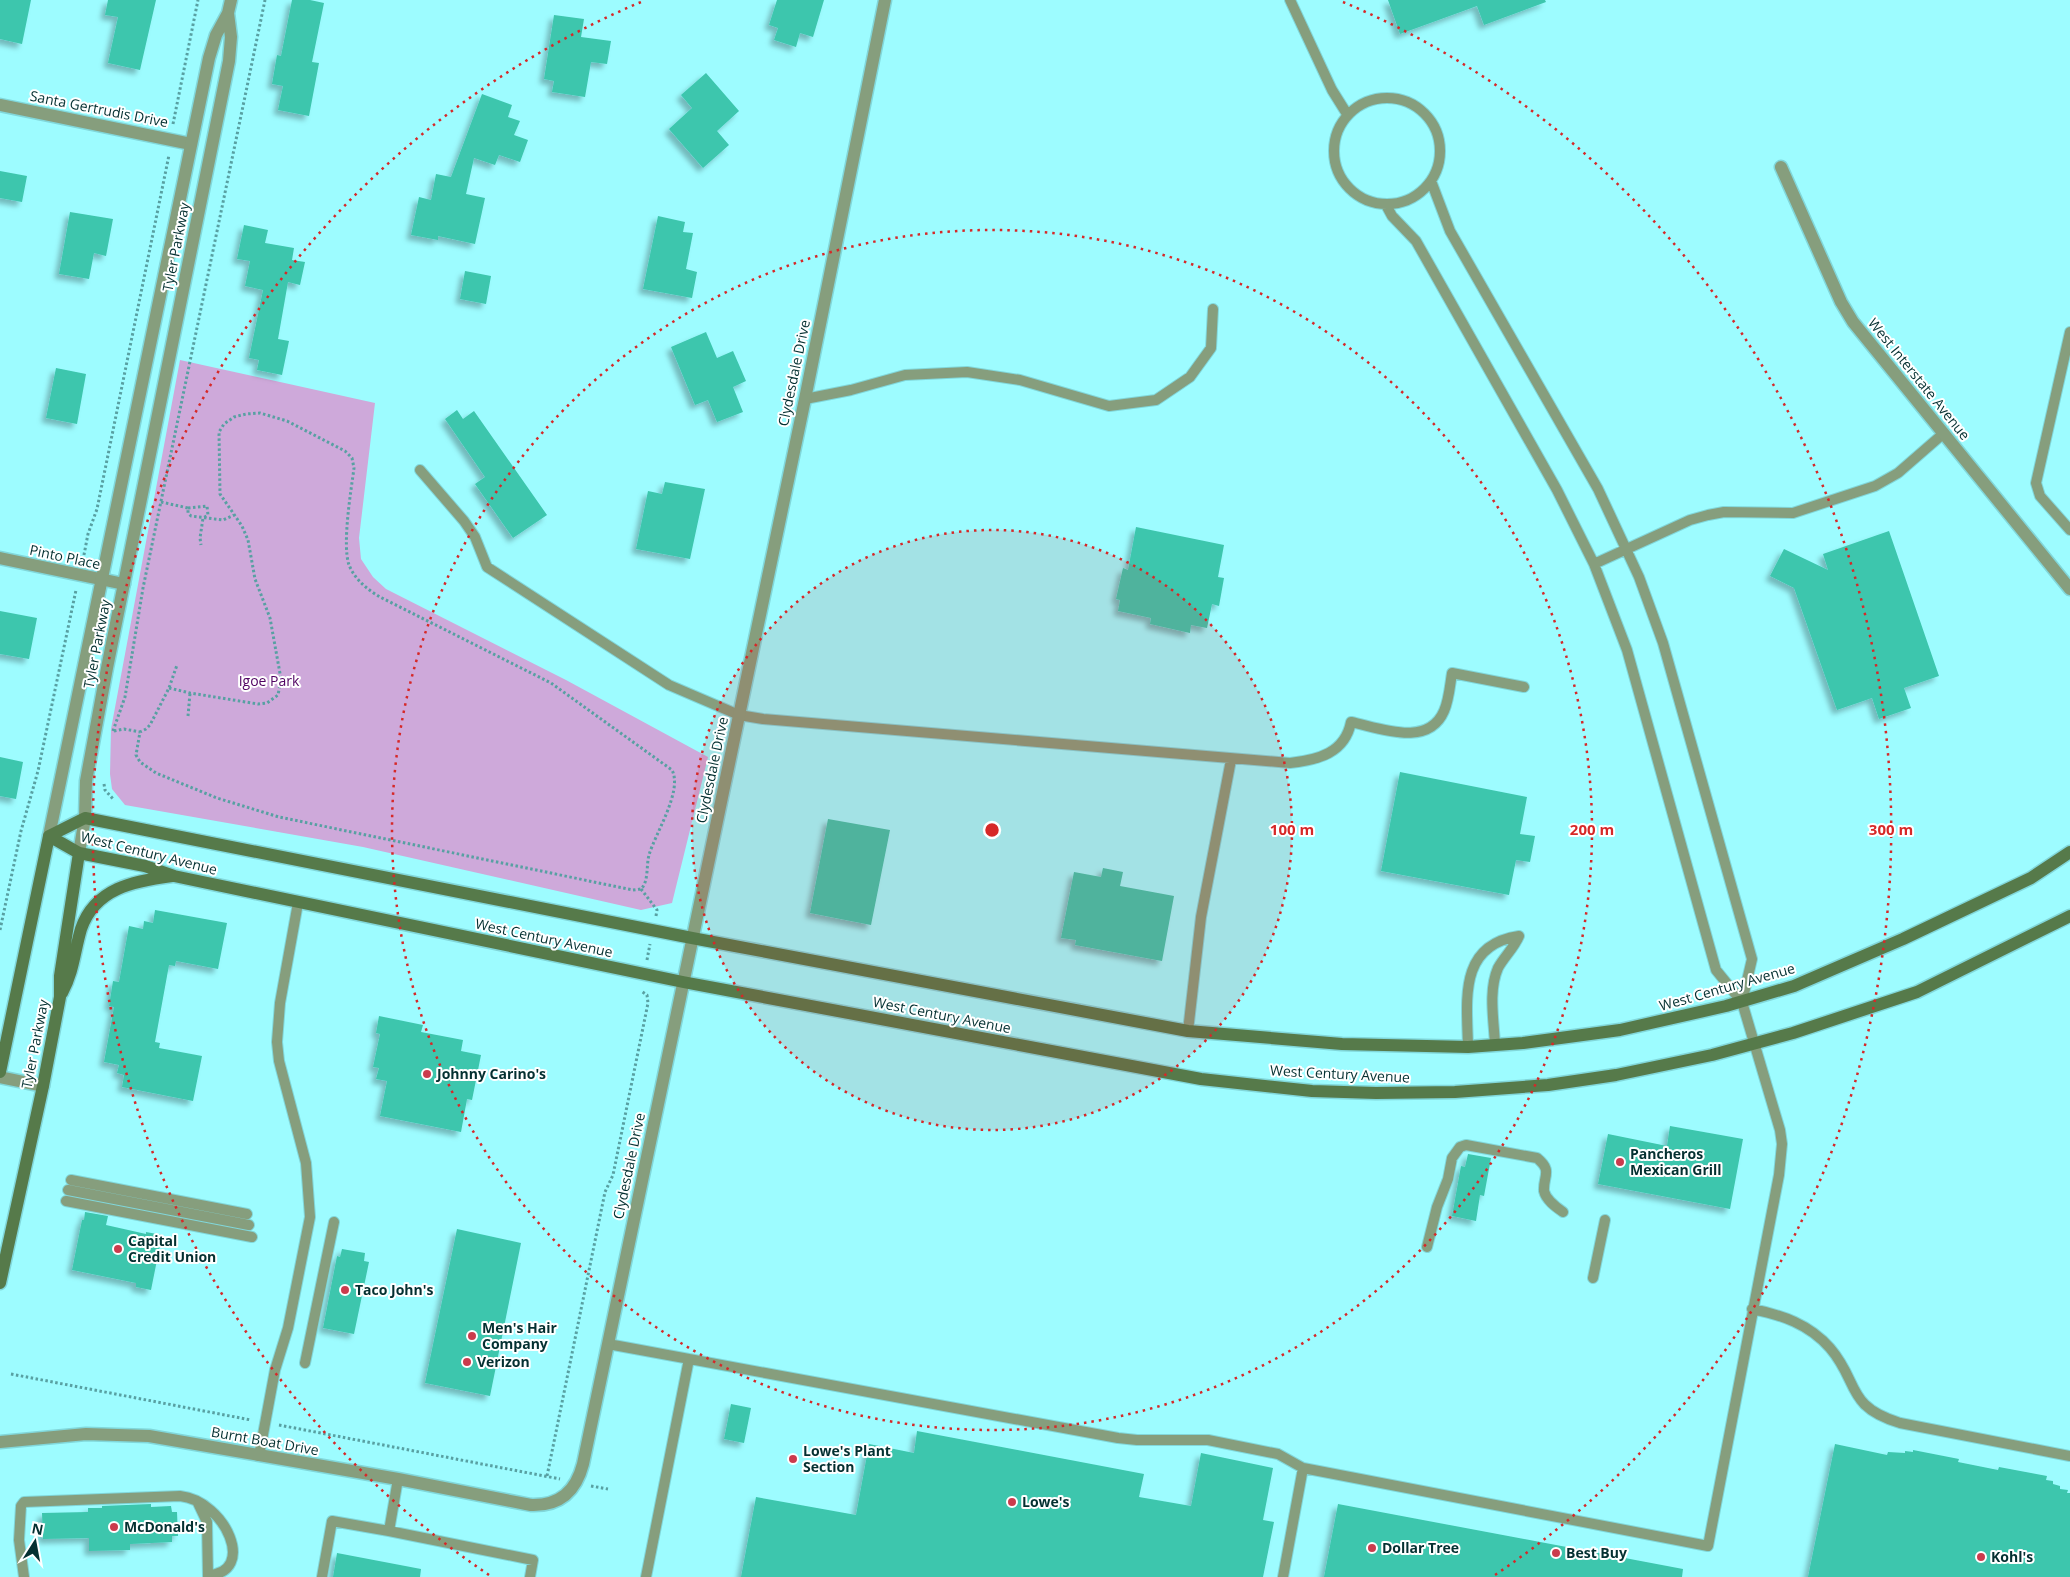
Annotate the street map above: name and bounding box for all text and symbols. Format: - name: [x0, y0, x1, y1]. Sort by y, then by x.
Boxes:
- street label: Santa Gertrudis Drive: [28, 86, 170, 131]
- street label: Tyler Parkway: [158, 200, 194, 293]
- street label: West Interstate Avenue: [1864, 314, 1975, 444]
- street label: Clydesdale Drive: [773, 318, 814, 428]
- street label: Pinto Place: [28, 540, 102, 573]
- street label: Tyler Parkway: [79, 597, 115, 690]
- park label: Igoe Park: [239, 671, 300, 690]
- street label: Clydesdale Drive: [691, 715, 732, 825]
- text: 100 m: [1270, 819, 1314, 839]
- text: 200 m: [1570, 819, 1614, 839]
- text: 300 m: [1869, 819, 1913, 839]
- centre of rings: [983, 821, 1001, 839]
- street label: West Century Avenue: [79, 826, 219, 879]
- street label: West Century Avenue: [474, 914, 615, 961]
- street label: West Century Avenue: [1657, 958, 1797, 1015]
- street label: West Century Avenue: [872, 992, 1013, 1037]
- street label: Tyler Parkway: [17, 997, 53, 1090]
- street label: West Century Avenue: [1270, 1060, 1411, 1087]
- place label: Johnny Carino's: [435, 1064, 546, 1083]
- marker: Johnny Carino's: [421, 1068, 433, 1080]
- street label: Clydesdale Drive: [608, 1111, 649, 1221]
- place label: Pancheros Mexican Grill: [1630, 1144, 1722, 1179]
- marker: Pancheros Mexican Grill: [1614, 1156, 1626, 1168]
- place label: Capital Credit Union: [128, 1231, 216, 1266]
- marker: Capital Credit Union: [112, 1243, 124, 1255]
- place label: Taco John's: [355, 1280, 433, 1299]
- marker: Taco John's: [339, 1284, 351, 1296]
- place label: Men's Hair Company: [482, 1318, 557, 1353]
- marker: Men's Hair Company: [466, 1330, 478, 1342]
- place label: Verizon: [477, 1352, 530, 1371]
- marker: Verizon: [461, 1356, 473, 1368]
- street label: Burnt Boat Drive: [210, 1422, 320, 1459]
- place label: Lowe's Plant Section: [803, 1441, 891, 1476]
- marker: Lowe's Plant Section: [787, 1453, 799, 1465]
- place label: Lowe's: [1022, 1492, 1070, 1511]
- marker: Lowe's: [1006, 1496, 1018, 1508]
- north arrow: [10, 1517, 60, 1567]
- place label: McDonald's: [124, 1517, 205, 1536]
- text: N: [30, 1518, 45, 1539]
- marker: McDonald's: [108, 1521, 120, 1533]
- place label: Dollar Tree: [1382, 1538, 1459, 1557]
- marker: Dollar Tree: [1366, 1542, 1378, 1554]
- place label: Best Buy: [1566, 1543, 1627, 1562]
- marker: Best Buy: [1550, 1547, 1562, 1559]
- place label: Kohl's: [1991, 1547, 2033, 1566]
- marker: Kohl's: [1975, 1551, 1987, 1563]

